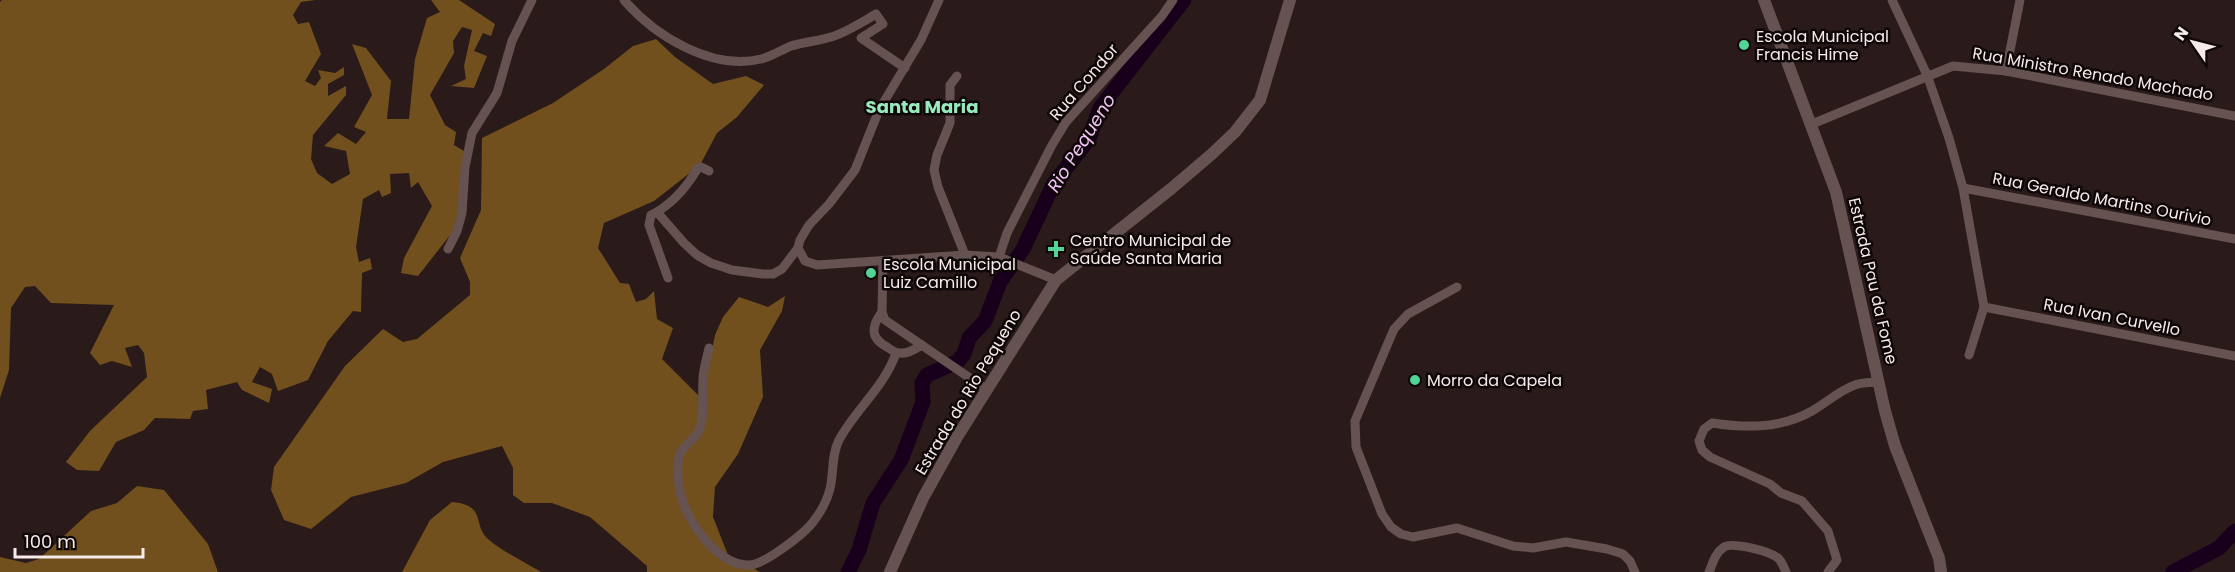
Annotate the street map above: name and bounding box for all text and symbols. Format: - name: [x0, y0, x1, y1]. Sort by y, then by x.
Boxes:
- north arrow: [2163, 12, 2223, 72]
- text: N: [2168, 22, 2194, 45]
- place label: Escola Municipal Francis Hime: [1756, 25, 1889, 66]
- marker: Escola Municipal Francis Hime: [1737, 38, 1751, 52]
- street label: Rua Condor: [1044, 39, 1124, 125]
- street label: Rua Ministro Renado Machado: [1971, 41, 2215, 107]
- water label: Rio Pequeno: [1041, 89, 1121, 197]
- district label: Santa Maria: [866, 94, 978, 119]
- street label: Rua Geraldo Martins Ourivio: [1991, 166, 2213, 232]
- street label: Estrada Pau da Fome: [1843, 195, 1903, 367]
- place label: Centro Municipal de Saúde Santa Maria: [1070, 229, 1231, 270]
- marker: Centro Municipal de Saúde Santa Maria: [1047, 240, 1065, 258]
- place label: Escola Municipal Luiz Camillo: [883, 253, 1016, 294]
- marker: Escola Municipal Luiz Camillo: [864, 266, 878, 280]
- street label: Rua Ivan Curvello: [2042, 292, 2182, 342]
- street label: Estrada do Rio Pequeno: [909, 305, 1027, 479]
- place label: Morro da Capela: [1427, 369, 1562, 392]
- marker: Morro da Capela: [1408, 373, 1422, 387]
- scale bar: [15, 521, 142, 559]
- text: 100 m: [24, 529, 76, 554]

